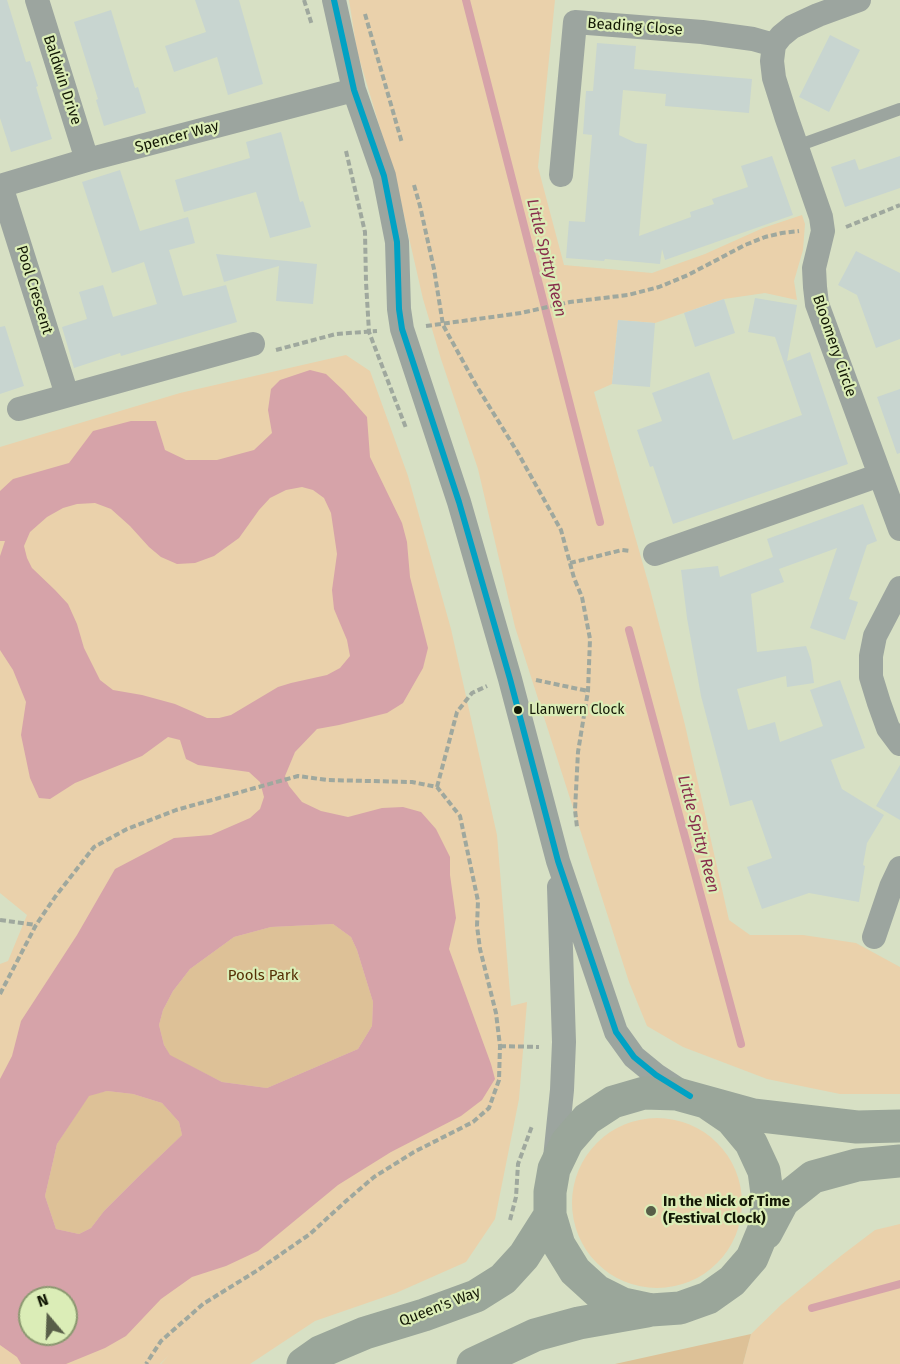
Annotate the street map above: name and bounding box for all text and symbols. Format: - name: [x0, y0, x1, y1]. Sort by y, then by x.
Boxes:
- street label: Beading Close: [587, 15, 683, 39]
- street label: Baldwin Drive: [39, 33, 85, 127]
- street label: Spencer Way: [133, 117, 221, 157]
- water label: Little Spitty Reen: [522, 197, 570, 319]
- street label: Pool Crescent: [12, 243, 56, 337]
- street label: Bloomery Circle: [808, 293, 860, 399]
- place label: Llanwern Clock: [529, 702, 624, 718]
- marker: Llanwern Clock: [512, 704, 524, 716]
- water label: Little Spitty Reen: [673, 773, 723, 895]
- park label: Pools Park: [228, 967, 298, 985]
- place label: In the Nick of Time (Festival Clock): [663, 1193, 790, 1228]
- marker: In the Nick of Time (Festival Clock): [644, 1204, 658, 1218]
- street label: Queen's Way: [397, 1283, 483, 1331]
- north arrow: [18, 1286, 78, 1346]
- text: N: [35, 1290, 51, 1311]

